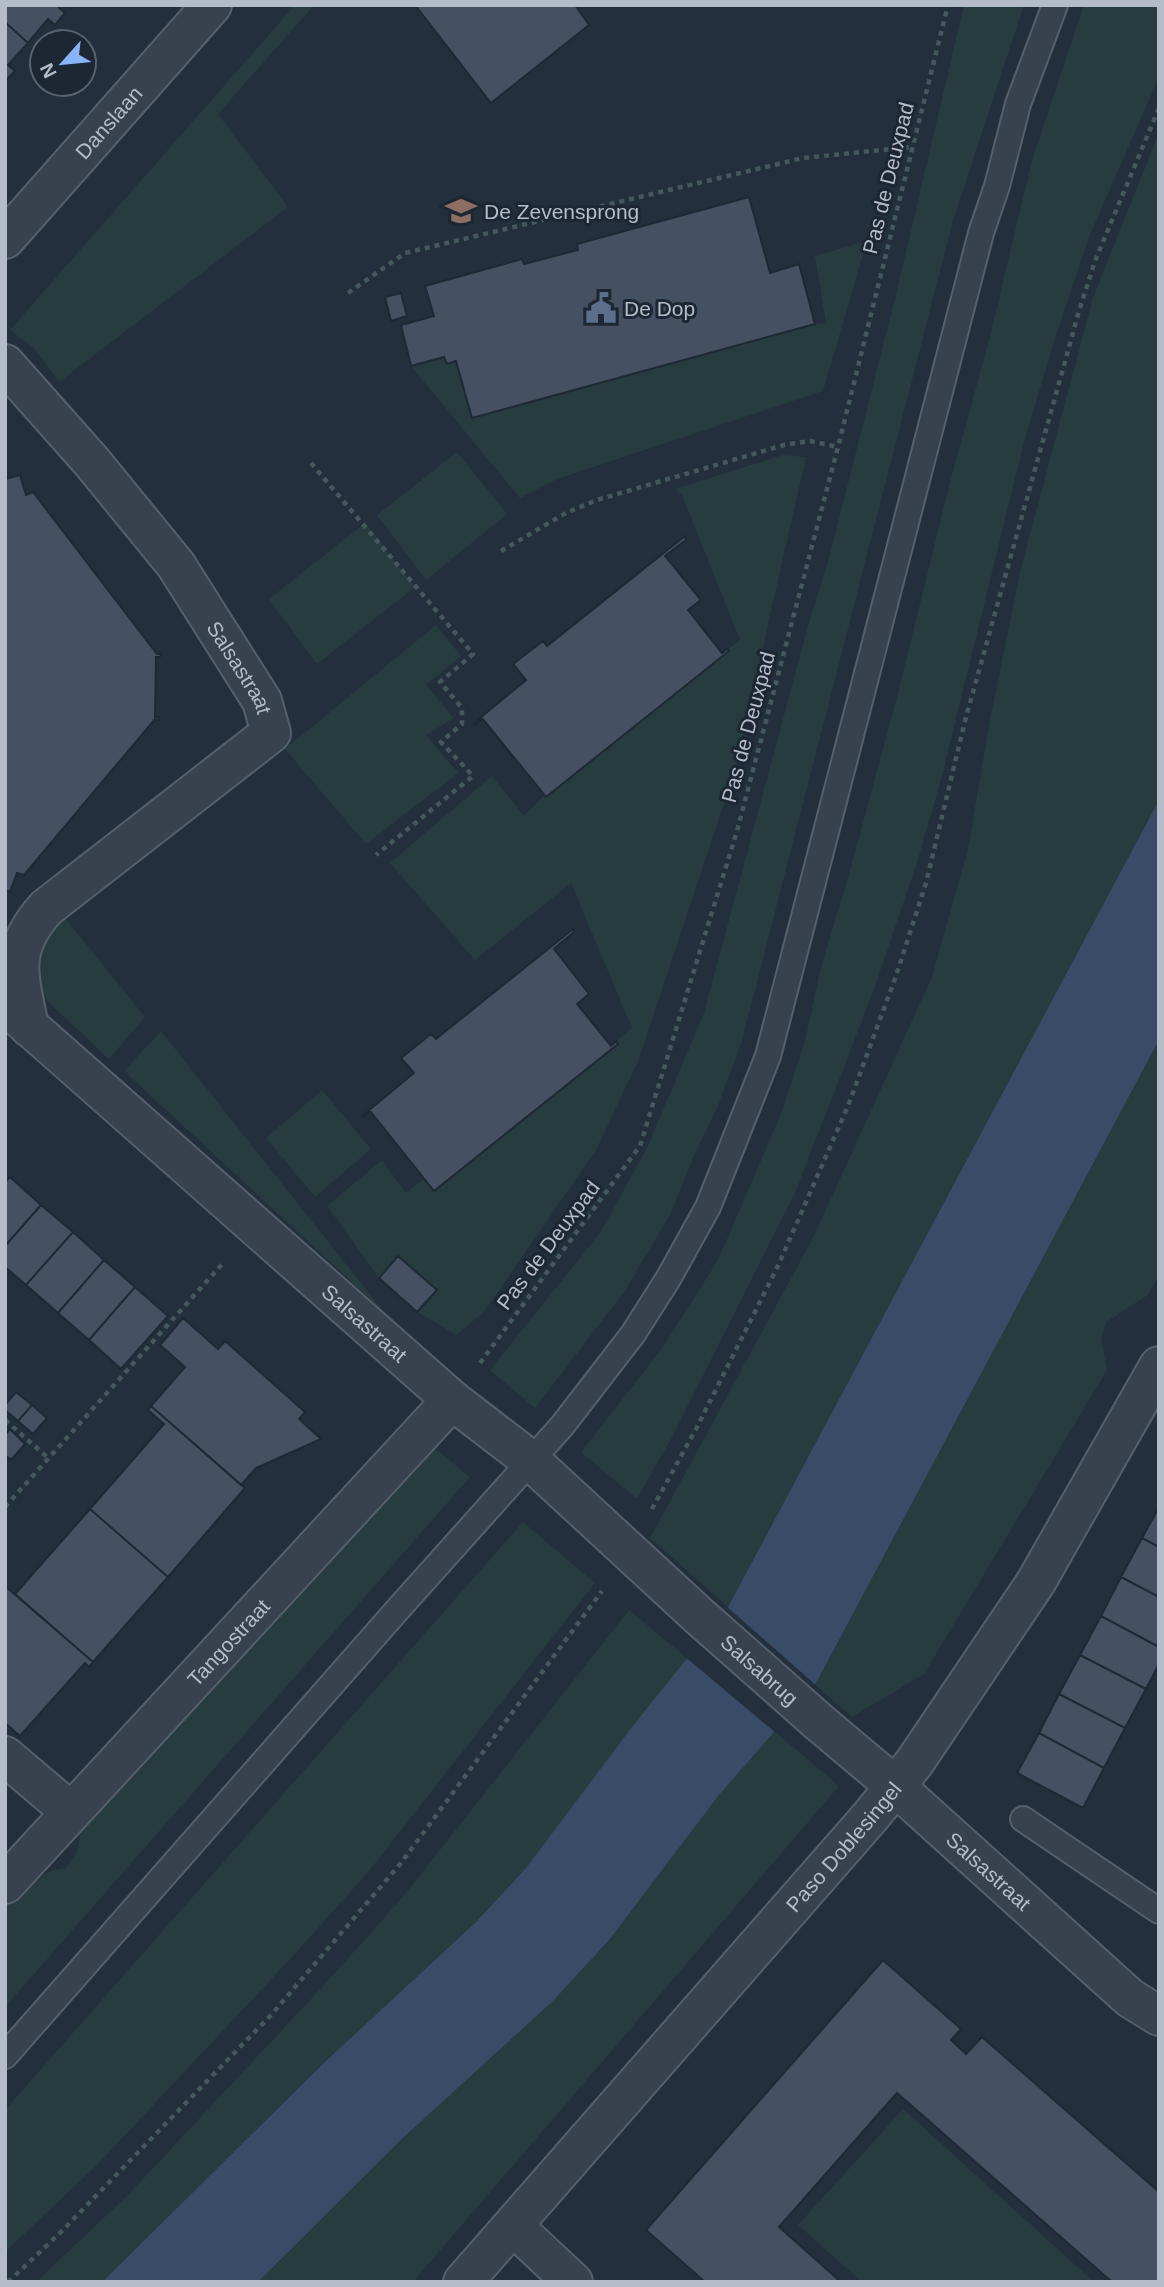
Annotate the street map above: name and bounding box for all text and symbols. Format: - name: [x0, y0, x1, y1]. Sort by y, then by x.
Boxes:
- north arrow: [28, 28, 98, 98]
- text: N: [36, 60, 61, 81]
- street label: Danslaan: [70, 81, 146, 163]
- street label: Pas de Deuxpad: [858, 100, 918, 256]
- school or university icon: De Zevensprong: [444, 194, 478, 228]
- place label: De Zevensprong: [484, 200, 639, 223]
- public building icon: De Dop: [584, 291, 618, 325]
- place label: De Dop: [624, 297, 695, 320]
- street label: Salsastraat: [203, 617, 277, 716]
- street label: Pas de Deuxpad: [717, 649, 779, 805]
- street label: Pas de Deuxpad: [492, 1176, 604, 1314]
- street label: Salsastraat: [318, 1279, 412, 1366]
- street label: Tangostraat: [183, 1594, 274, 1690]
- street label: Salsabrug: [717, 1630, 803, 1710]
- street label: Paso Doblesingel: [781, 1777, 905, 1916]
- street label: Salsastraat: [942, 1827, 1036, 1915]

